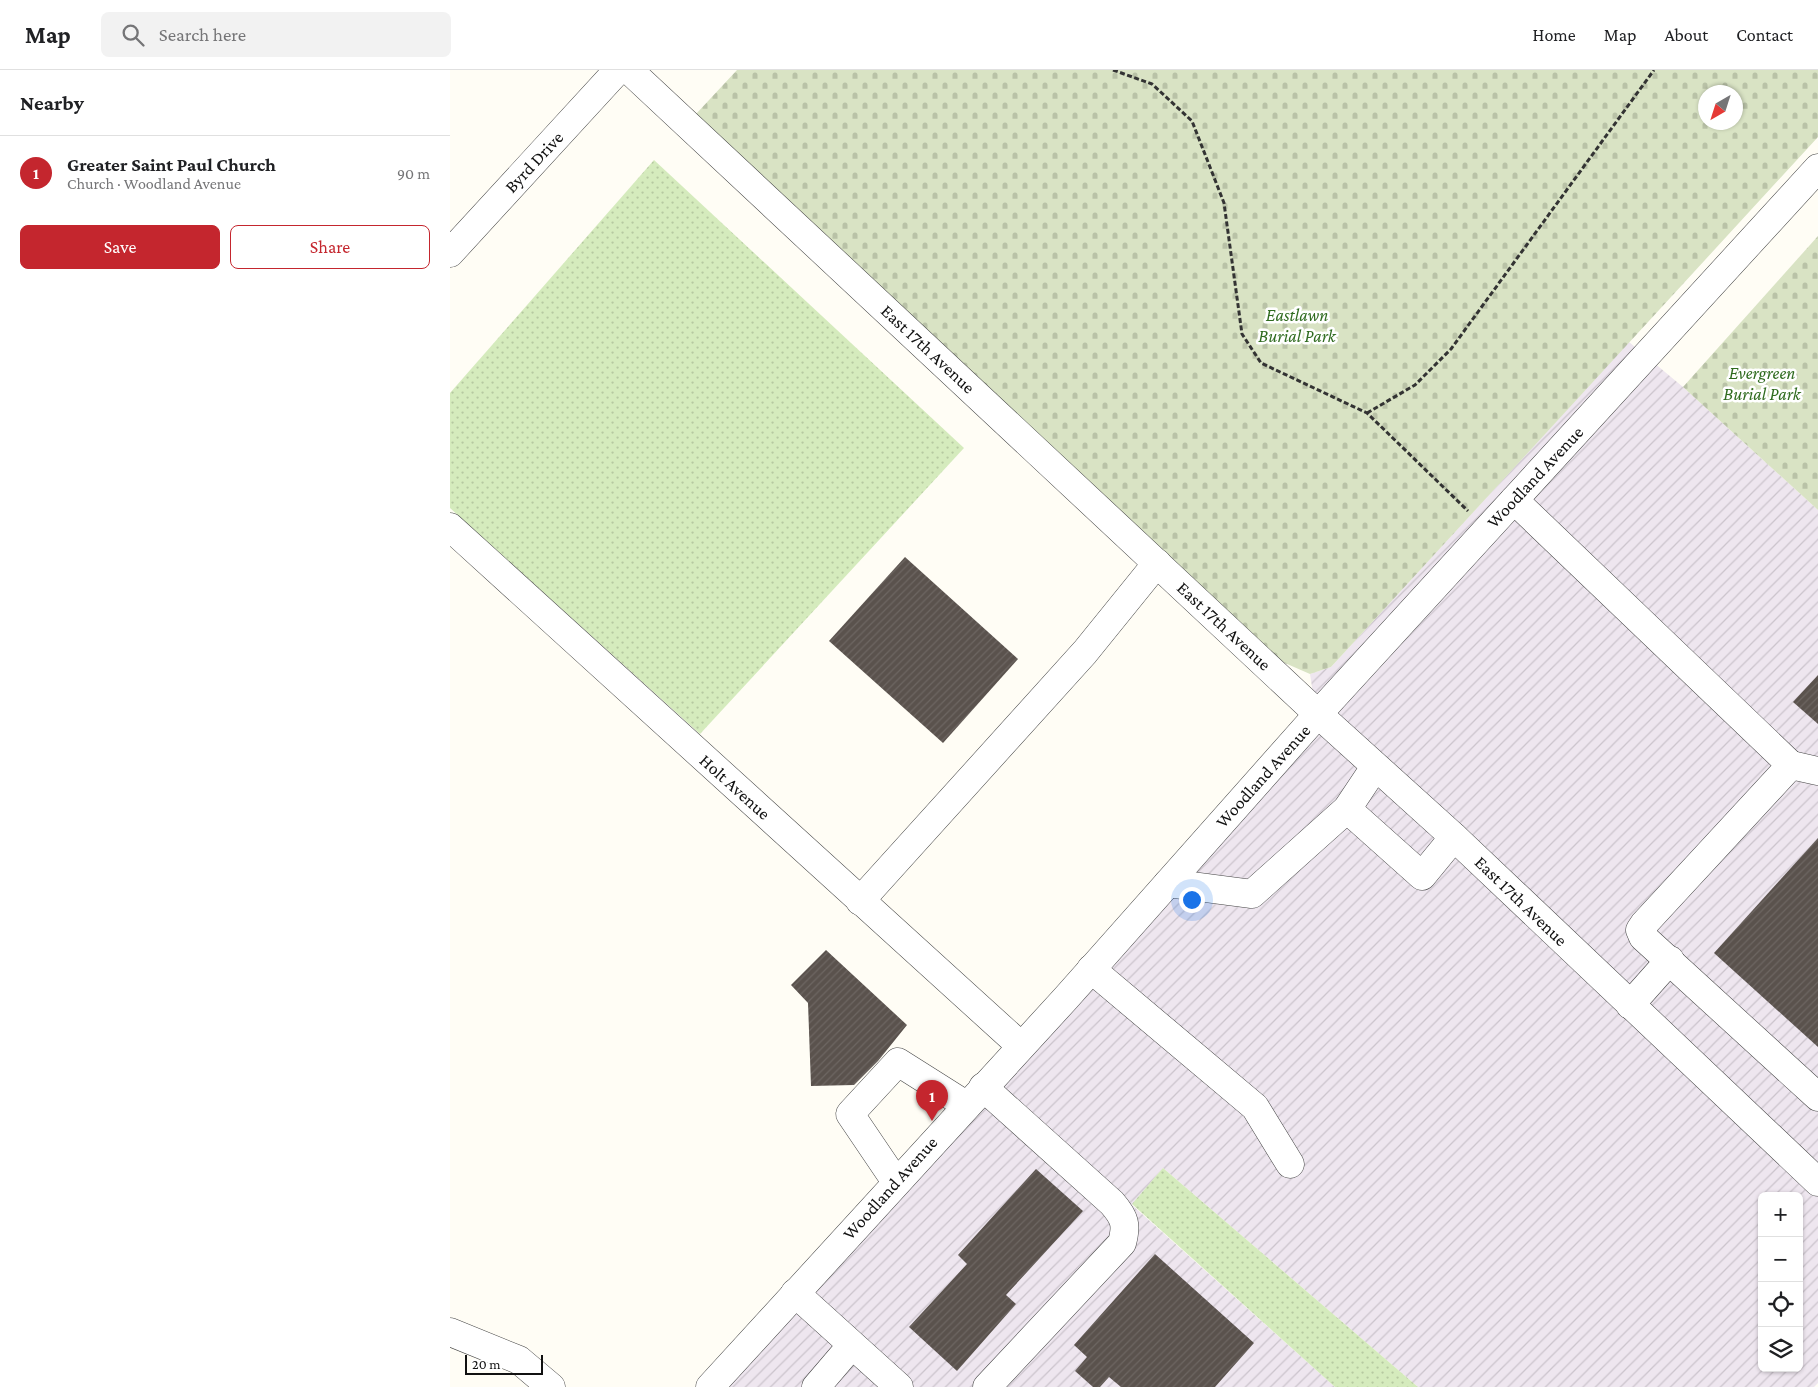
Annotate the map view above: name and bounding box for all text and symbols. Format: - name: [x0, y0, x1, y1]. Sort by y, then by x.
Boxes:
- search box: [101, 12, 451, 57]
- text: Map: [25, 21, 71, 48]
- icon: search: [119, 21, 147, 49]
- text: Search here: [159, 24, 246, 45]
- text: Home: [1533, 25, 1576, 45]
- text: Map: [1604, 25, 1636, 45]
- text: About: [1664, 25, 1708, 45]
- text: Contact: [1736, 25, 1793, 45]
- north arrow: [1698, 85, 1743, 130]
- text: Nearby: [20, 91, 84, 115]
- street label: Byrd Drive: [501, 127, 567, 197]
- text: Greater Saint Paul Church: [67, 154, 276, 175]
- text: 1: [33, 165, 39, 182]
- text: 90 m: [397, 165, 430, 182]
- text: Church · Woodland Avenue: [67, 175, 241, 192]
- button: Save: [20, 225, 220, 269]
- button: Share: [230, 225, 430, 269]
- street label: East 17th Avenue: [877, 301, 979, 398]
- park label: Eastlawn Burial Park: [1258, 305, 1337, 346]
- park label: Evergreen Burial Park: [1723, 363, 1802, 404]
- street label: Woodland Avenue: [1483, 422, 1587, 532]
- street label: East 17th Avenue: [1173, 578, 1275, 675]
- street label: Woodland Avenue: [1212, 720, 1315, 832]
- street label: Holt Avenue: [696, 750, 774, 824]
- street label: East 17th Avenue: [1471, 852, 1571, 950]
- your location: [1179, 887, 1205, 913]
- pin: 1: [916, 1080, 948, 1121]
- street label: Woodland Avenue: [839, 1132, 942, 1244]
- map controls: [1758, 1192, 1803, 1372]
- button: +: [1758, 1192, 1803, 1237]
- button: −: [1758, 1237, 1803, 1282]
- button: locate: [1758, 1282, 1803, 1327]
- button: layers: [1758, 1327, 1803, 1372]
- scale bar: [465, 1352, 542, 1375]
- text: 20 m: [472, 1356, 500, 1372]

